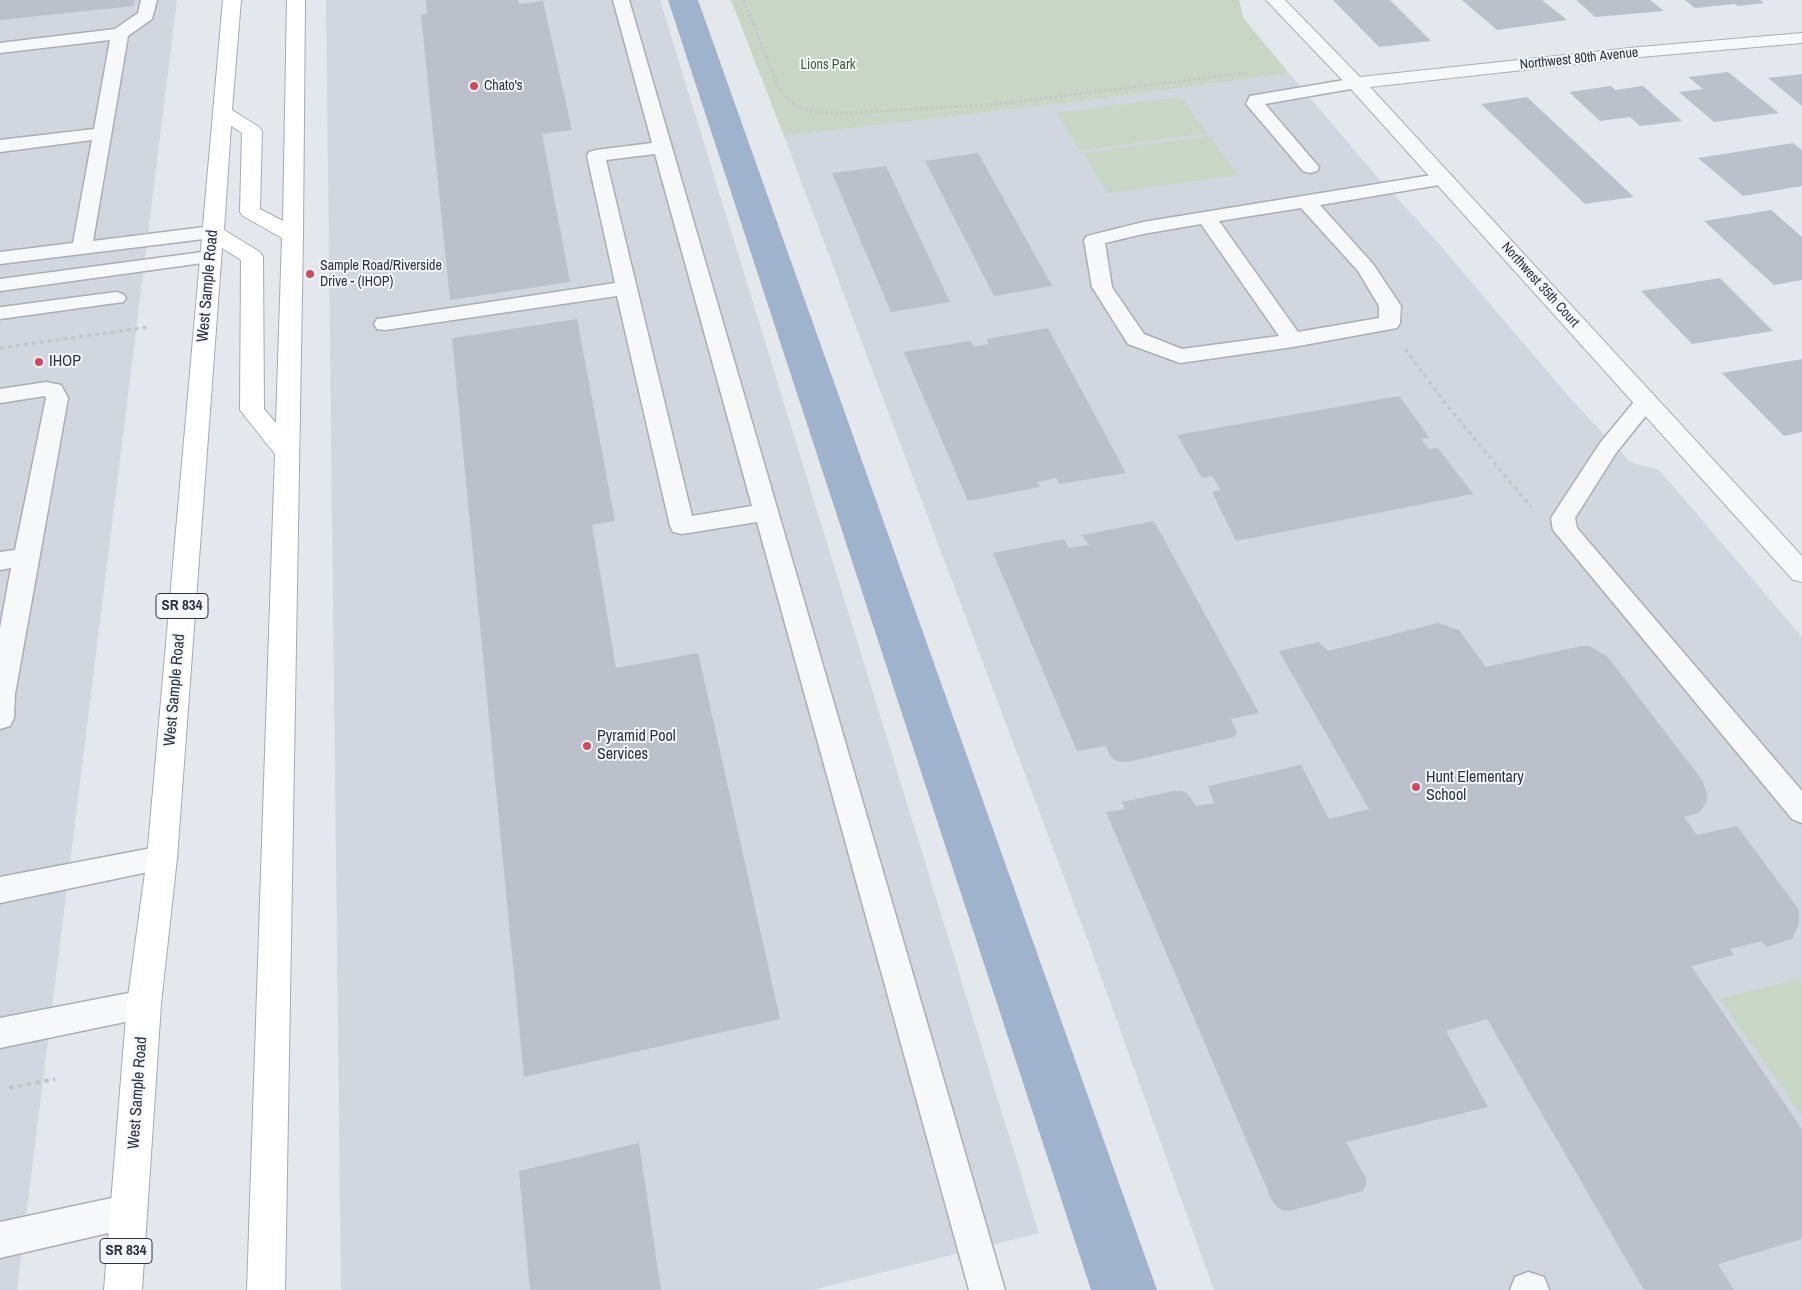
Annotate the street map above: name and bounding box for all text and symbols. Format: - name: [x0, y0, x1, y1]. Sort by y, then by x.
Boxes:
- street label: Northwest 80th Avenue: [1519, 44, 1639, 74]
- park label: Lions Park: [801, 57, 855, 73]
- place label: Chato's: [484, 78, 523, 94]
- marker: Chato's: [468, 80, 480, 92]
- street label: West Sample Road: [194, 229, 222, 343]
- street label: Northwest 35th Court: [1497, 239, 1583, 331]
- place label: Sample Road/Riverside Drive - (IHOP): [320, 258, 442, 290]
- marker: Sample Road/Riverside Drive - (IHOP): [304, 268, 316, 280]
- place label: IHOP: [49, 352, 81, 372]
- marker: IHOP: [33, 356, 45, 368]
- road number: SR 834: [156, 594, 208, 618]
- street label: West Sample Road: [161, 633, 189, 747]
- place label: Pyramid Pool Services: [597, 727, 676, 765]
- marker: Pyramid Pool Services: [581, 740, 593, 752]
- place label: Hunt Elementary School: [1426, 768, 1524, 806]
- marker: Hunt Elementary School: [1410, 781, 1422, 793]
- street label: West Sample Road: [124, 1036, 152, 1150]
- road number: SR 834: [100, 1238, 152, 1264]

